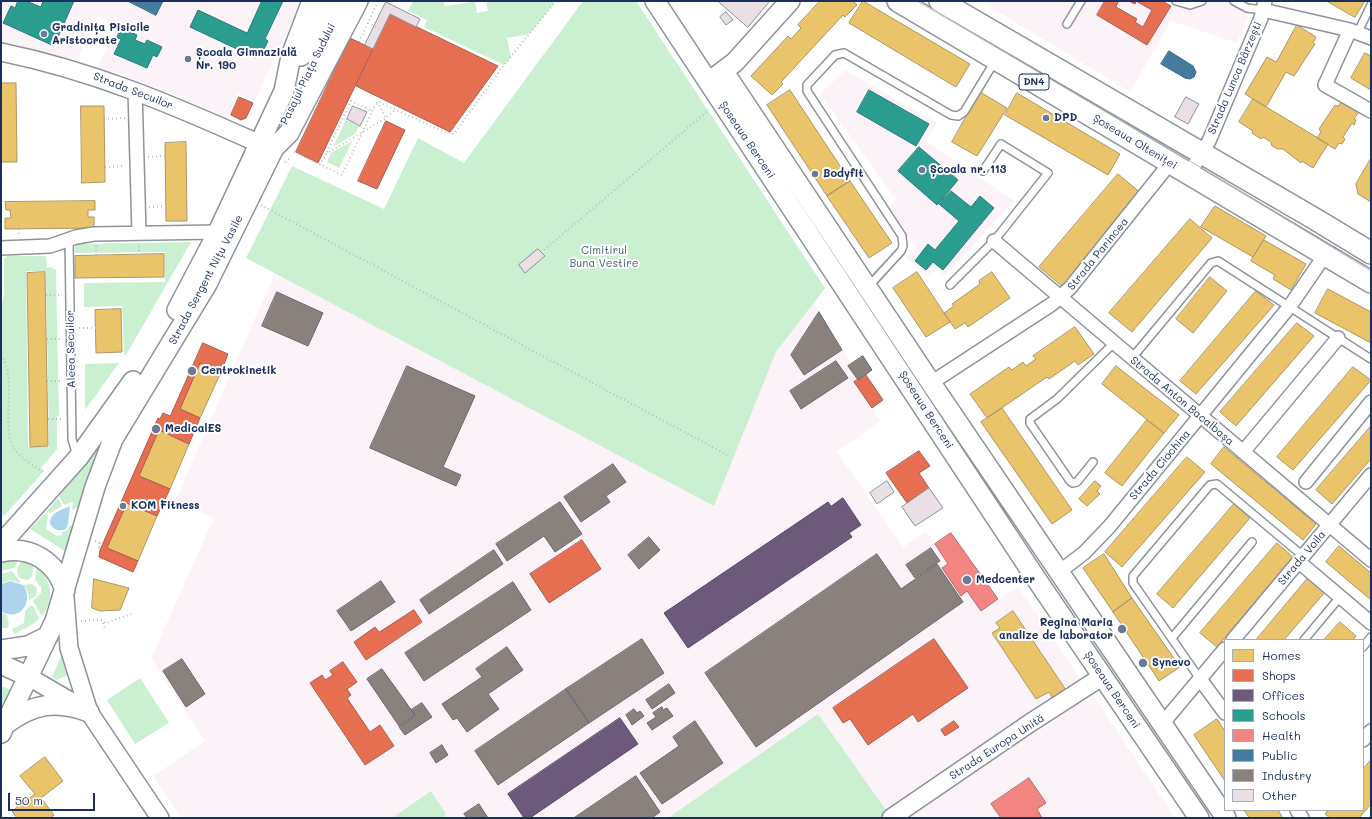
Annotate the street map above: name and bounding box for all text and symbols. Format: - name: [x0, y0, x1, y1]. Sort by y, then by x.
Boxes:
- street label: Strada Lunca Bârzești: [1205, 20, 1265, 136]
- place label: Gradinița Pisicile Aristocrate: [52, 21, 150, 47]
- street label: Pasajul Piața Sudului: [278, 21, 338, 127]
- marker: Gradinița Pisicile Aristocrate: [39, 29, 49, 39]
- place label: Școala Gimnazială Nr. 190: [196, 46, 297, 72]
- marker: Școala Gimnazială Nr. 190: [183, 54, 193, 64]
- street label: Strada Secuilor: [91, 70, 175, 112]
- road number: DN4: [1019, 74, 1049, 90]
- street label: Șoseaua Berceni: [716, 99, 778, 181]
- place label: DPD: [1054, 111, 1077, 125]
- street label: Șoseaua Olteniței: [1091, 112, 1179, 172]
- marker: DPD: [1041, 113, 1051, 123]
- place label: Școala nr. 113: [930, 163, 1006, 177]
- marker: Școala nr. 113: [917, 165, 927, 175]
- place label: Bodyfit: [823, 167, 863, 181]
- marker: Bodyfit: [810, 169, 820, 179]
- street label: Strada Sergent Nițu Vasile: [166, 213, 246, 347]
- street label: Strada Parincea: [1065, 215, 1131, 293]
- park label: Cimitirul Buna Vestire: [569, 244, 639, 270]
- street label: Aleea Secuilor: [64, 310, 78, 388]
- street label: Strada Anton Bacalbașa: [1127, 354, 1237, 448]
- place label: Centrokinetik: [201, 364, 276, 378]
- marker: Centrokinetik: [186, 365, 198, 377]
- street label: Șoseaua Berceni: [896, 369, 956, 451]
- place label: MedicalES: [165, 422, 221, 436]
- marker: MedicalES: [150, 423, 162, 435]
- street label: Strada Ciochina: [1127, 427, 1193, 503]
- place label: KOM Fitness: [131, 499, 200, 513]
- marker: KOM Fitness: [118, 501, 128, 511]
- street label: Strada Voila: [1275, 528, 1329, 588]
- place label: Medcenter: [976, 573, 1035, 587]
- marker: Medcenter: [961, 574, 973, 586]
- place label: Regina Maria analize de laborator: [999, 616, 1113, 642]
- marker: Regina Maria analize de laborator: [1116, 623, 1128, 635]
- legend: [1224, 639, 1364, 811]
- text: Homes: [1262, 647, 1301, 663]
- street label: Șoseaua Berceni: [1081, 649, 1143, 731]
- place label: Synevo: [1152, 656, 1190, 670]
- marker: Synevo: [1137, 657, 1149, 669]
- text: Shops: [1262, 667, 1296, 683]
- text: Offices: [1262, 687, 1305, 703]
- text: Schools: [1262, 707, 1306, 723]
- street label: Strada Europa Unită: [947, 711, 1047, 783]
- text: Health: [1262, 727, 1301, 743]
- text: Public: [1262, 747, 1297, 763]
- text: Industry: [1262, 767, 1311, 783]
- scale bar: [10, 785, 97, 811]
- text: Other: [1262, 787, 1297, 803]
- text: 50 m: [15, 792, 43, 808]

